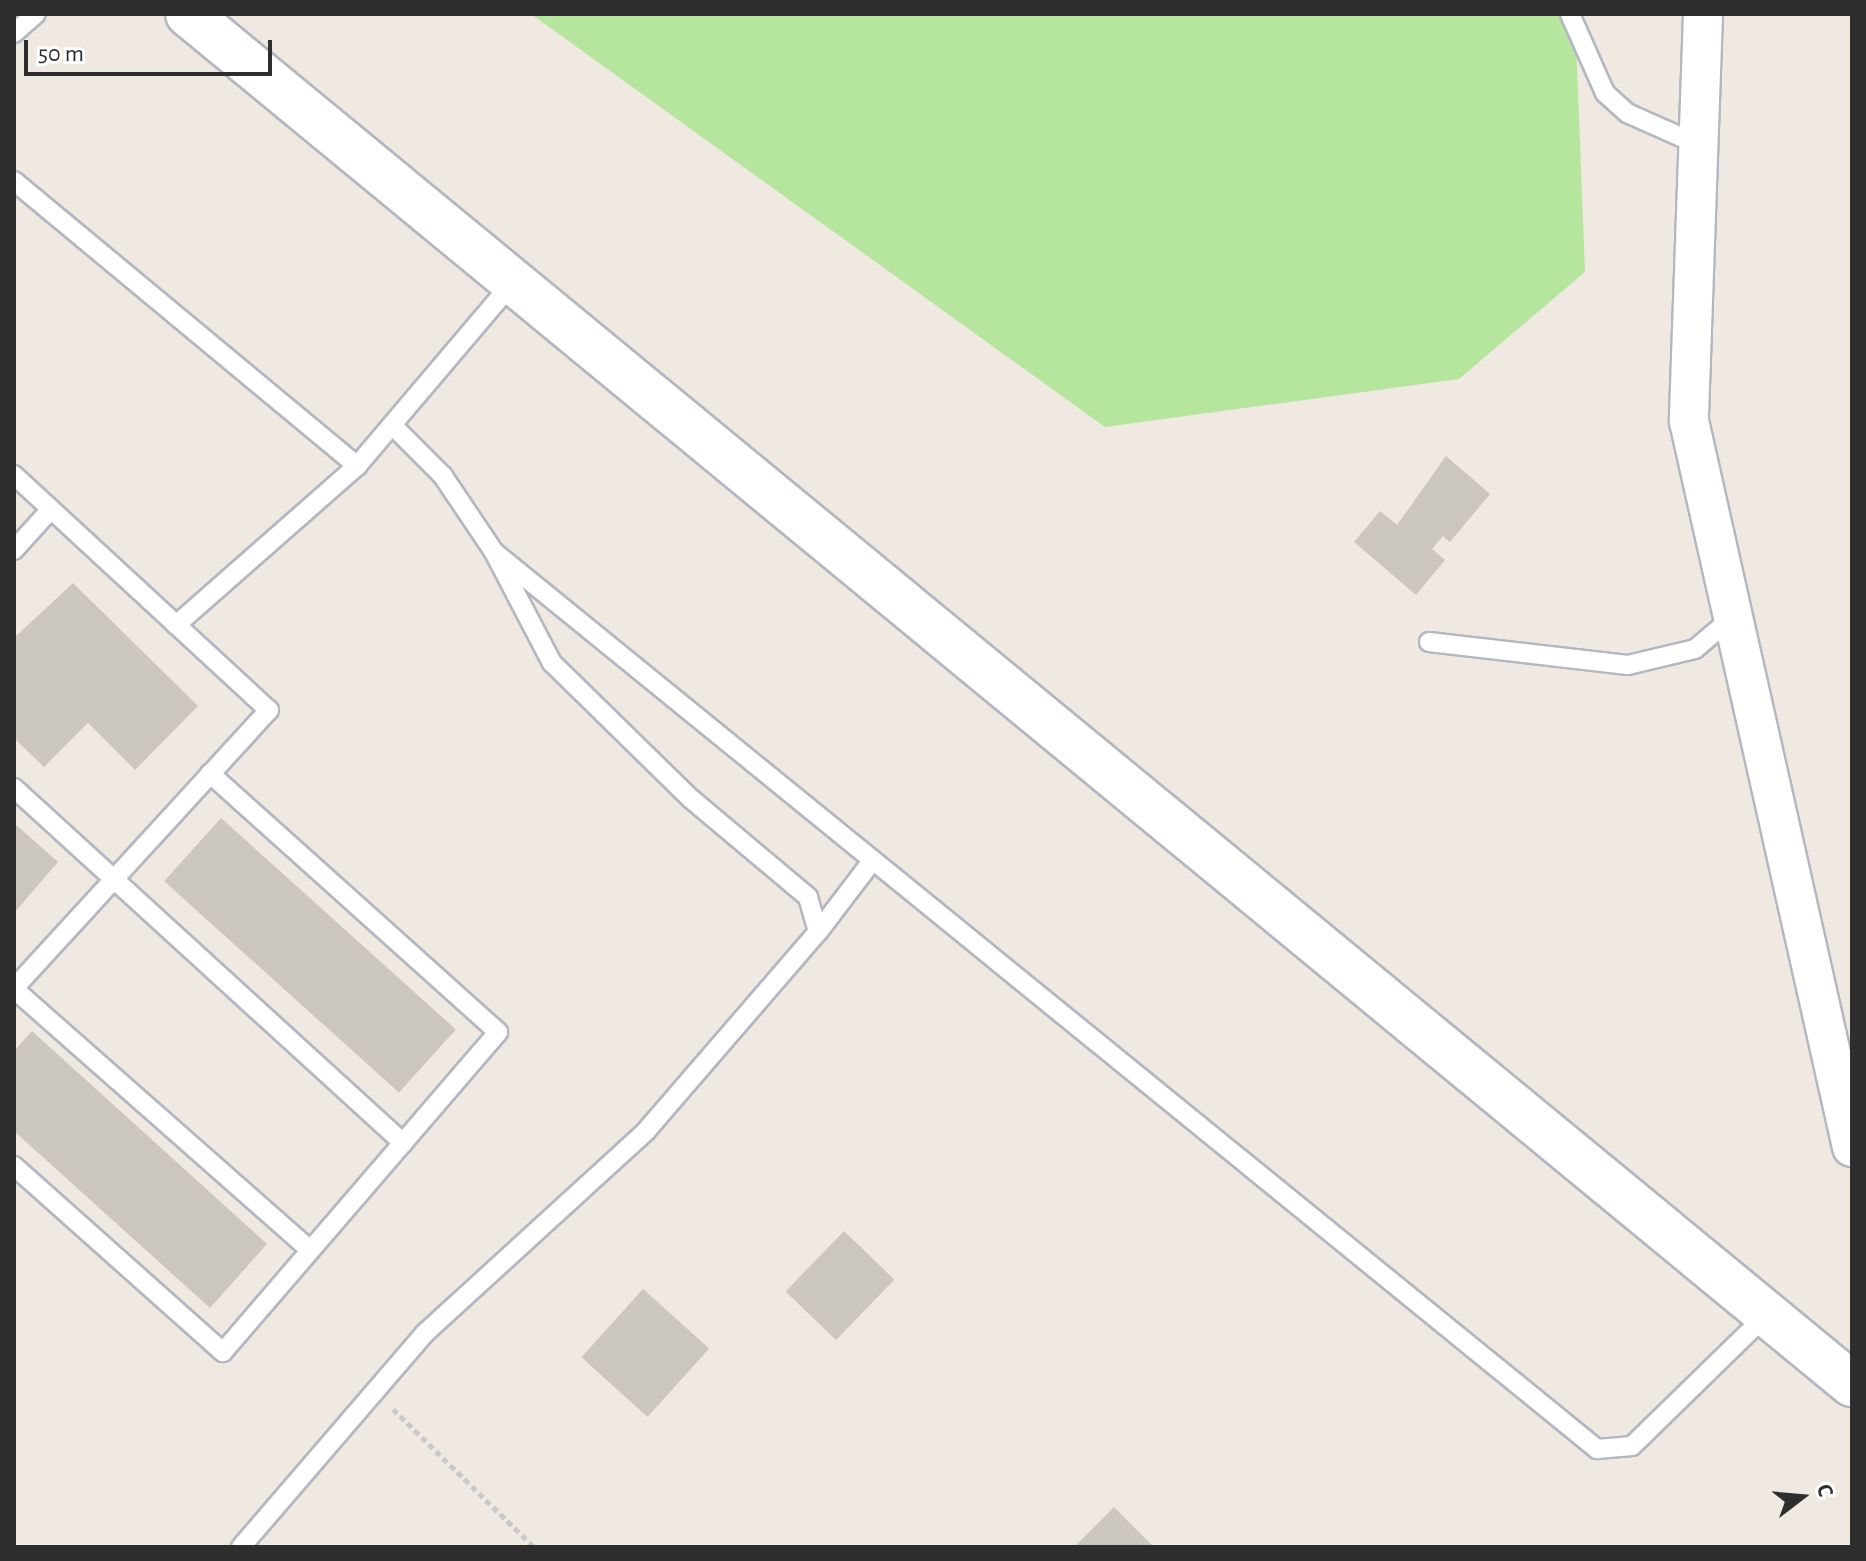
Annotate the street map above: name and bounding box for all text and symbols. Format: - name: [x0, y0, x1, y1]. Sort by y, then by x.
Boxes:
- scale bar: [28, 24, 276, 74]
- text: 50 m: [38, 42, 84, 66]
- north arrow: [1762, 1457, 1842, 1537]
- text: С: [1813, 1481, 1837, 1499]

